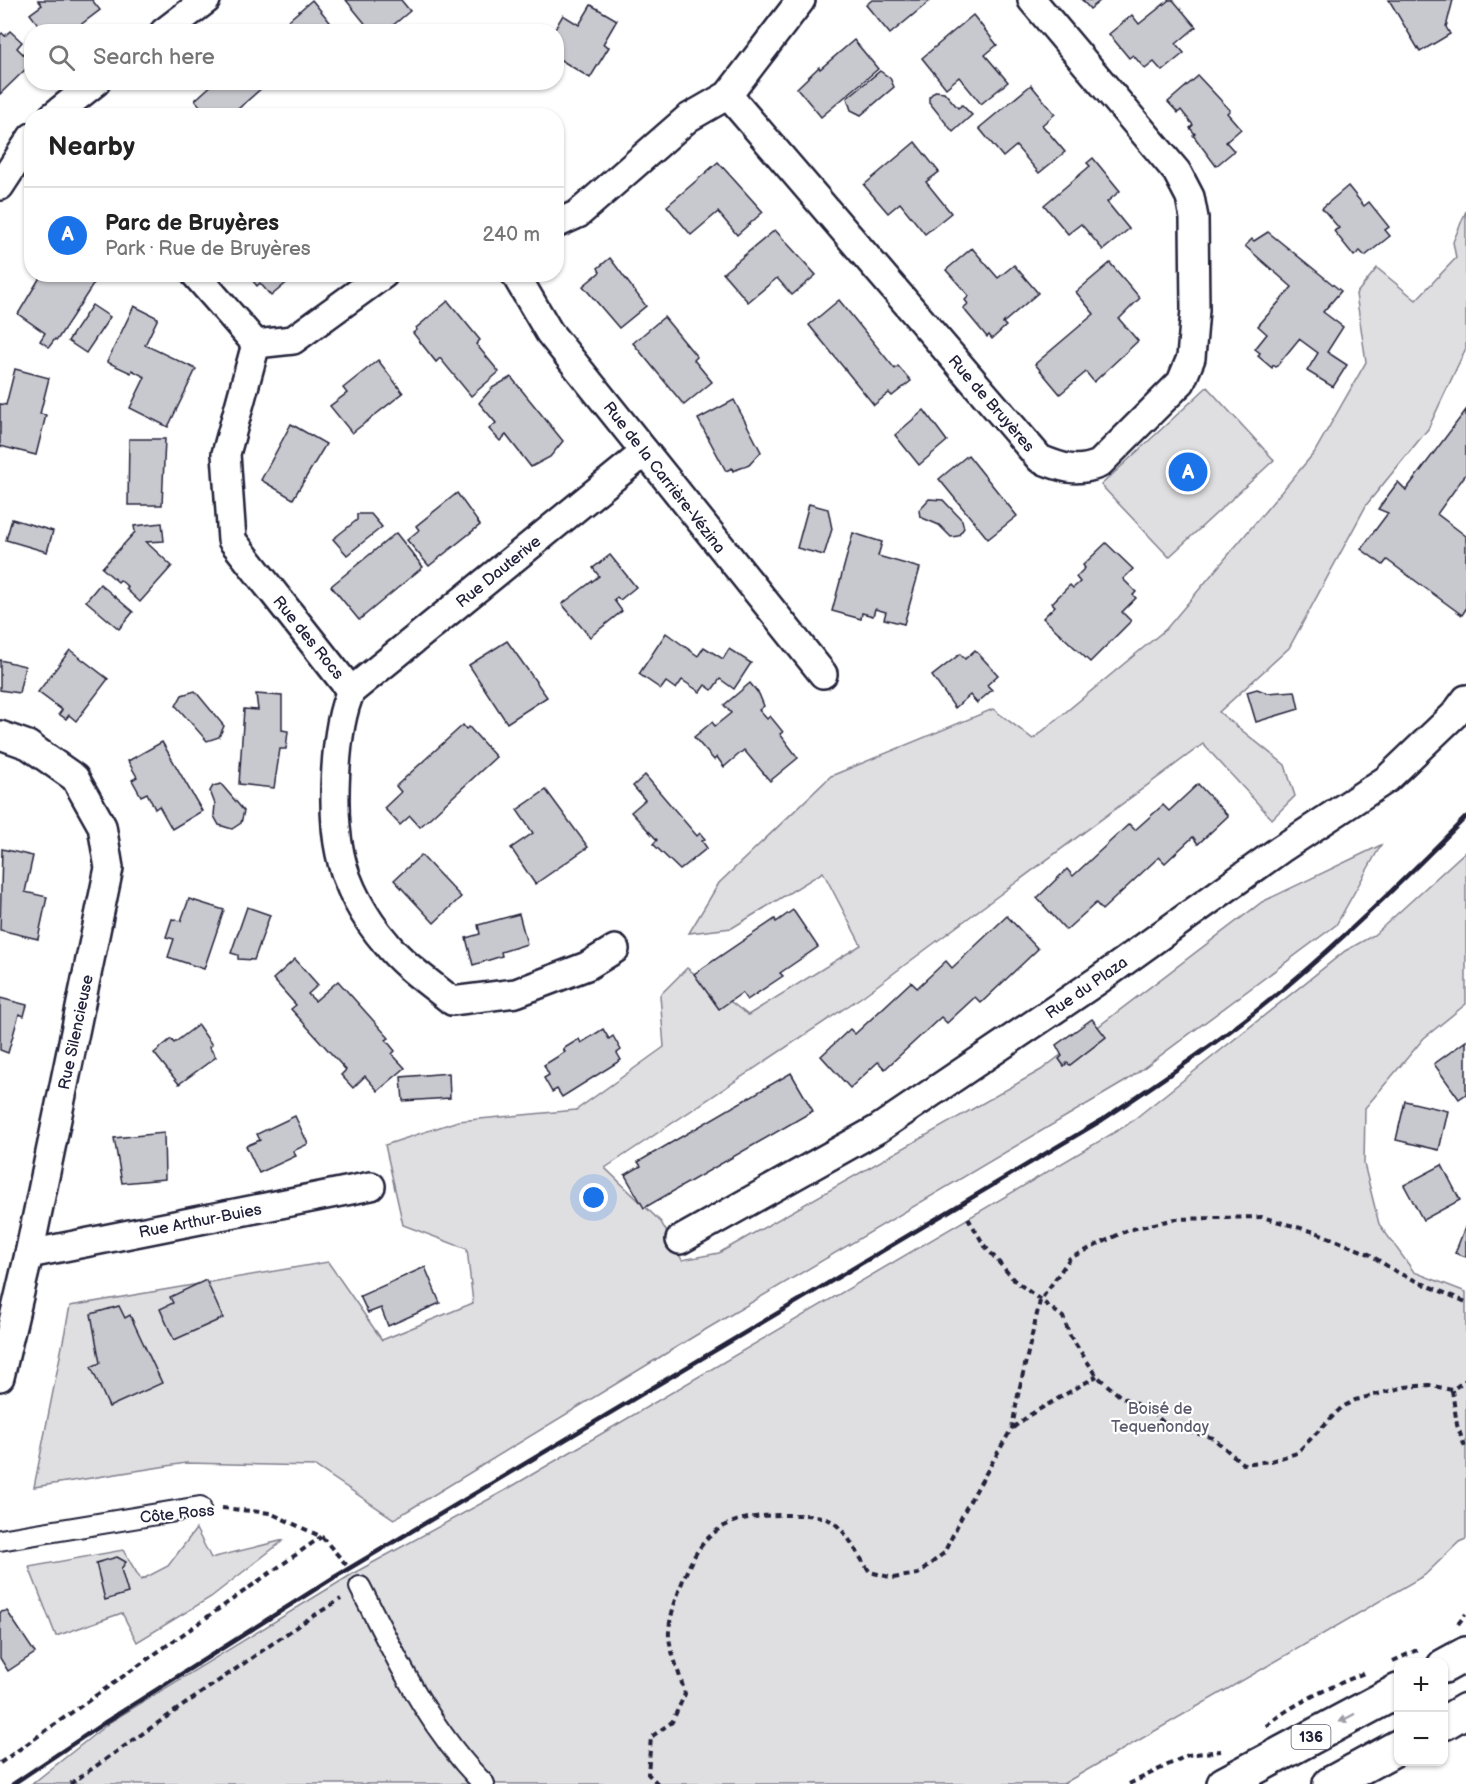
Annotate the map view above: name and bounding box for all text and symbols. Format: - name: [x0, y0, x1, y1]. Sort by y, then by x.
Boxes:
- search box: [24, 24, 564, 90]
- icon: search: [45, 41, 78, 74]
- text: Search here: [93, 44, 215, 71]
- text: Nearby: [48, 132, 135, 163]
- text: Parc de Bruyères: [105, 210, 279, 237]
- text: A: [61, 223, 74, 247]
- text: 240 m: [483, 223, 540, 247]
- text: Park · Rue de Bruyères: [105, 237, 311, 261]
- street label: Rue de Bruyères: [944, 352, 1038, 456]
- street label: Rue de la Carrière-Vézina: [599, 398, 729, 557]
- pin: A: [1168, 450, 1208, 494]
- street label: Rue Dauterive: [453, 532, 545, 612]
- street label: Rue des Rocs: [268, 592, 347, 684]
- street label: Rue du Plaza: [1042, 953, 1131, 1023]
- street label: Rue Silencieuse: [55, 973, 98, 1092]
- your location: [579, 1183, 608, 1212]
- street label: Rue Arthur-Buies: [137, 1200, 263, 1243]
- park label: Boisé de Tequenonday: [1111, 1400, 1210, 1437]
- street label: Côte Ross: [139, 1501, 215, 1528]
- map controls: [1394, 1658, 1448, 1766]
- button: +: [1394, 1658, 1448, 1712]
- button: −: [1394, 1712, 1448, 1766]
- one-way arrow: [1338, 1713, 1355, 1723]
- road number: 136: [1292, 1725, 1330, 1749]

